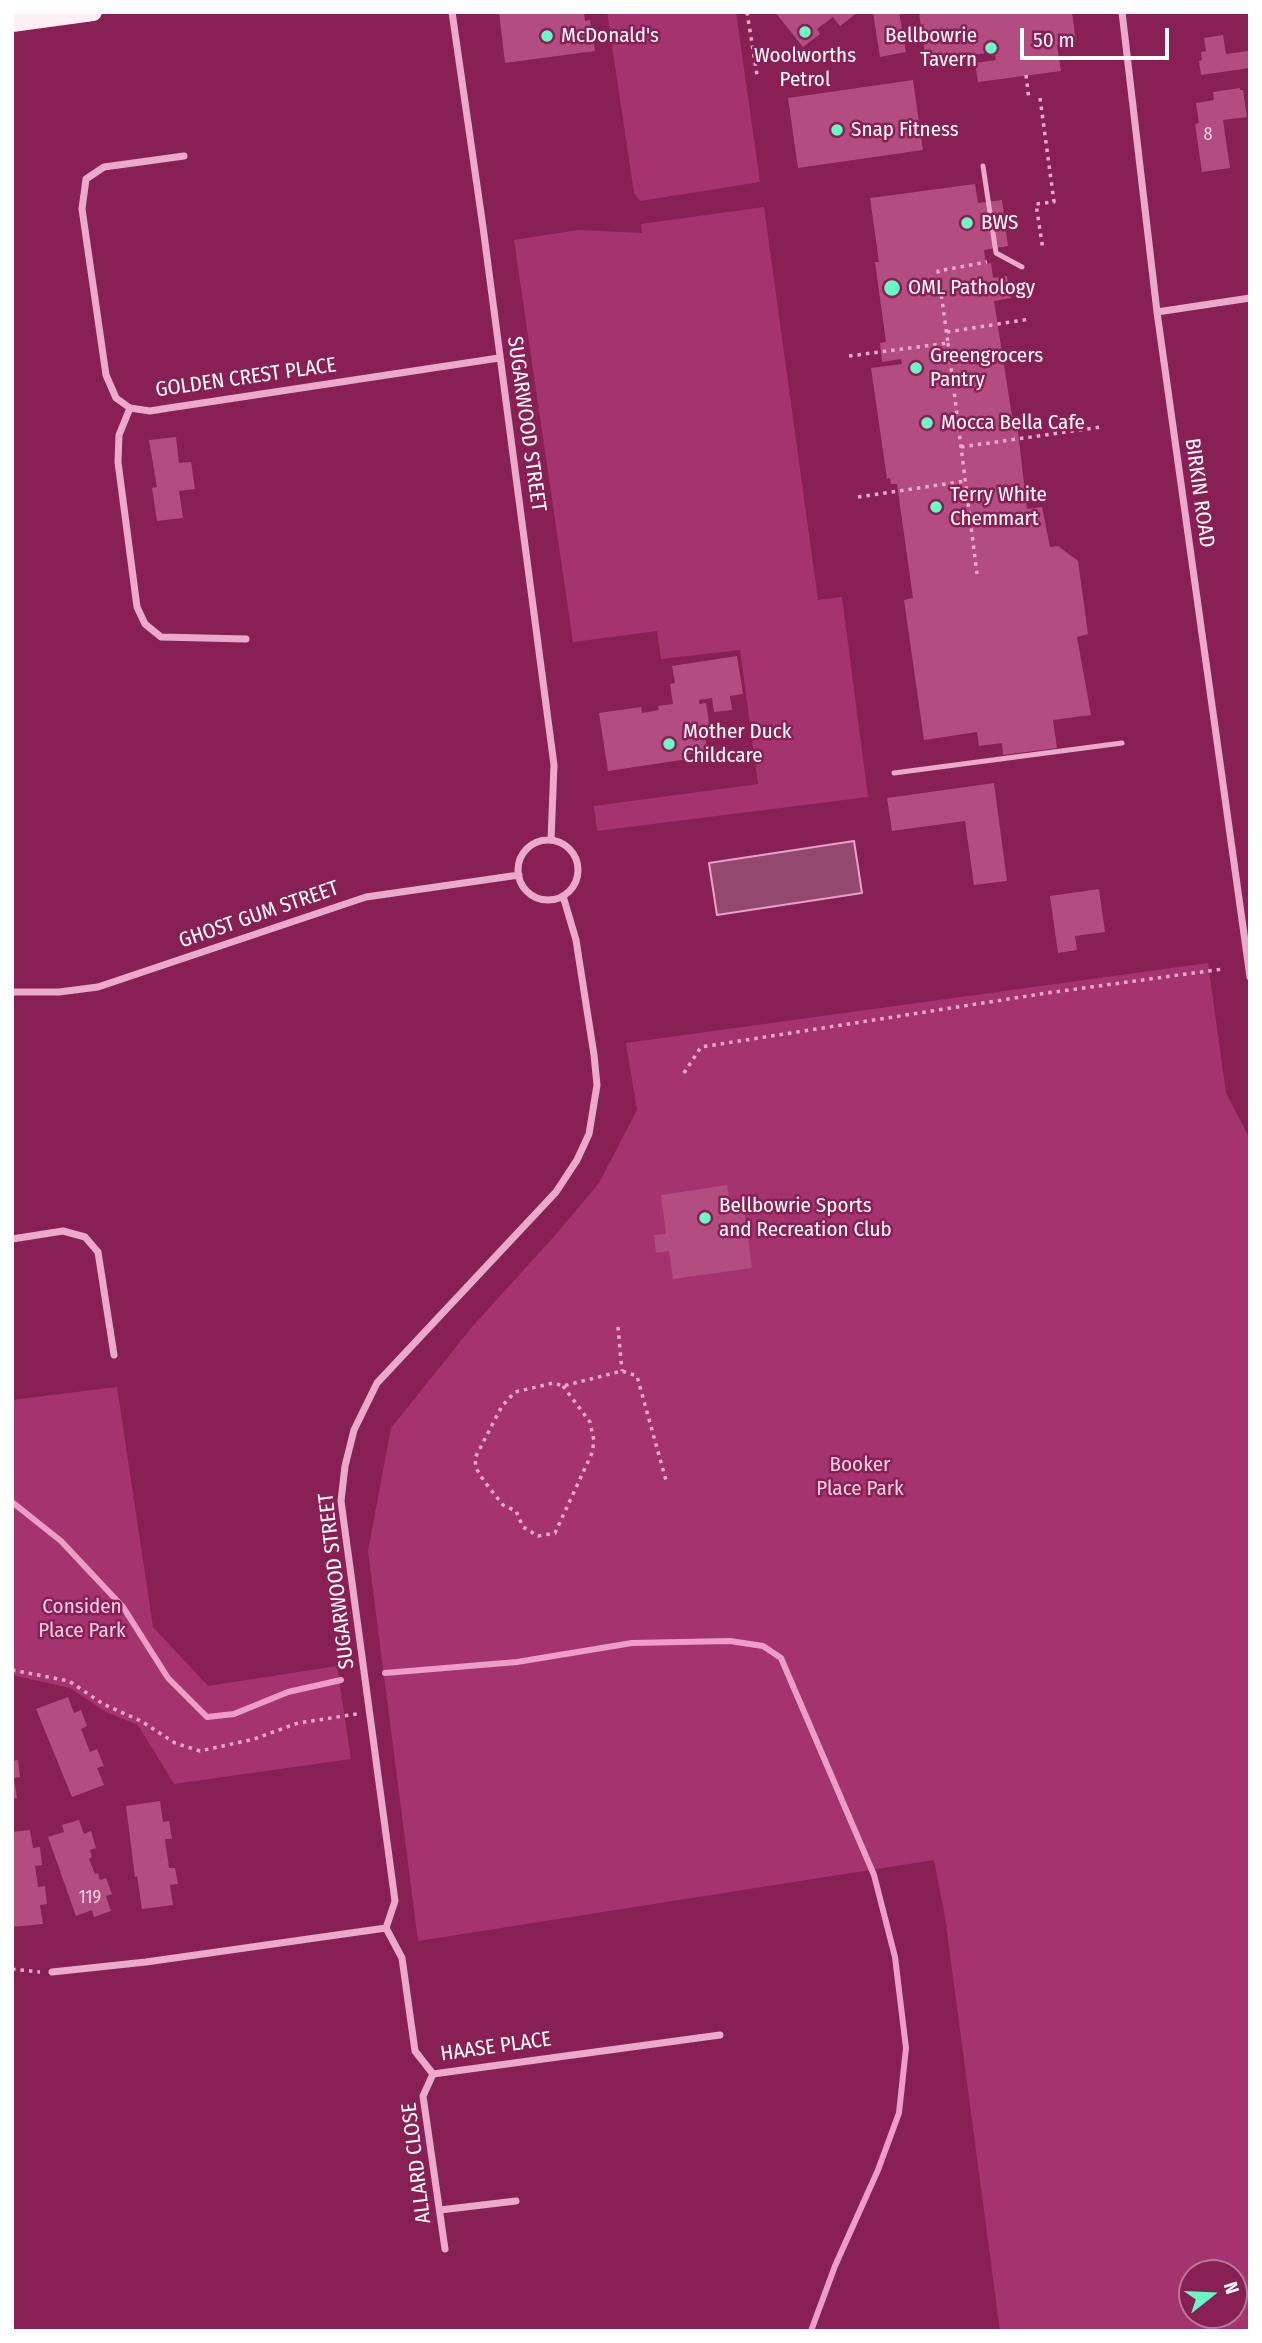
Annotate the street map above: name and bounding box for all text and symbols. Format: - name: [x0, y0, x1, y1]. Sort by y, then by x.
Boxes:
- scale bar: [1024, 14, 1173, 58]
- place label: McDonald's: [561, 23, 659, 49]
- place label: Bellbowrie Tavern: [885, 23, 977, 73]
- marker: Woolworths Petrol: [797, 24, 813, 40]
- text: 50 m: [1033, 27, 1075, 53]
- marker: McDonald's: [539, 28, 555, 44]
- marker: Bellbowrie Tavern: [983, 40, 999, 56]
- place label: Woolworths Petrol: [754, 43, 856, 93]
- place label: Snap Fitness: [851, 117, 959, 143]
- marker: Snap Fitness: [829, 122, 845, 138]
- house number: 8: [1204, 124, 1212, 146]
- place label: BWS: [981, 210, 1018, 236]
- marker: BWS: [959, 215, 975, 231]
- place label: OML Pathology: [908, 275, 1035, 301]
- marker: OML Pathology: [882, 278, 902, 298]
- street label: SUGARWOOD STREET: [501, 335, 551, 513]
- place label: Greengrocers Pantry: [930, 343, 1043, 393]
- street label: GOLDEN CREST PLACE: [154, 353, 338, 403]
- marker: Greengrocers Pantry: [908, 360, 924, 376]
- place label: Mocca Bella Cafe: [941, 410, 1085, 436]
- marker: Mocca Bella Cafe: [919, 415, 935, 431]
- street label: BIRKIN ROAD: [1179, 437, 1219, 549]
- place label: Terry White Chemmart: [950, 482, 1047, 532]
- marker: Terry White Chemmart: [928, 499, 944, 515]
- place label: Mother Duck Childcare: [683, 719, 792, 769]
- marker: Mother Duck Childcare: [661, 736, 677, 752]
- street label: GHOST GUM STREET: [176, 876, 342, 954]
- place label: Bellbowrie Sports and Recreation Club: [719, 1193, 892, 1243]
- marker: Bellbowrie Sports and Recreation Club: [697, 1210, 713, 1226]
- park label: Booker Place Park: [816, 1452, 904, 1502]
- street label: SUGARWOOD STREET: [314, 1492, 360, 1670]
- park label: Considen Place Park: [38, 1594, 126, 1644]
- house number: 119: [79, 1887, 101, 1909]
- street label: HAASE PLACE: [439, 2027, 553, 2067]
- street label: ALLARD CLOSE: [397, 2101, 437, 2225]
- north arrow: [1178, 2259, 1248, 2329]
- text: N: [1219, 2279, 1244, 2297]

